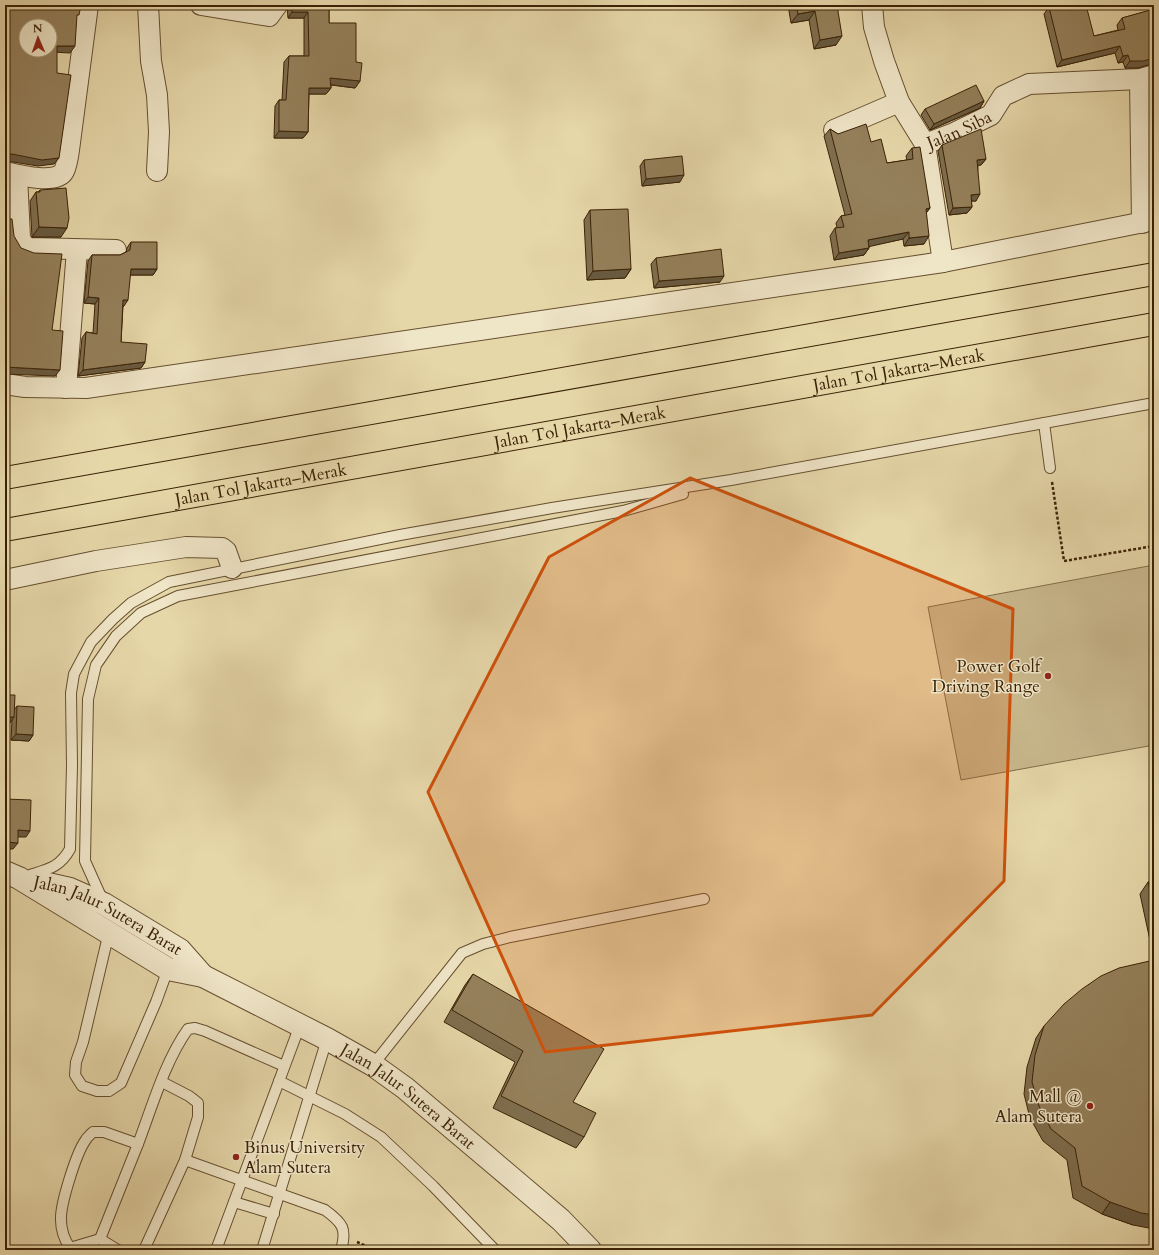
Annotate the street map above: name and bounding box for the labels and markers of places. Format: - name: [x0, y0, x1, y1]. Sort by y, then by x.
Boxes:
- place label: Power Golf Driving Range: [932, 655, 1043, 698]
- marker: Power Golf Driving Range: [1043, 671, 1053, 681]
- place label: Mall @ Alam Sutera: [995, 1085, 1083, 1128]
- marker: Mall @ Alam Sutera: [1085, 1101, 1095, 1111]
- place label: Binus University Alam Sutera: [244, 1136, 365, 1179]
- marker: Binus University Alam Sutera: [231, 1152, 241, 1162]

